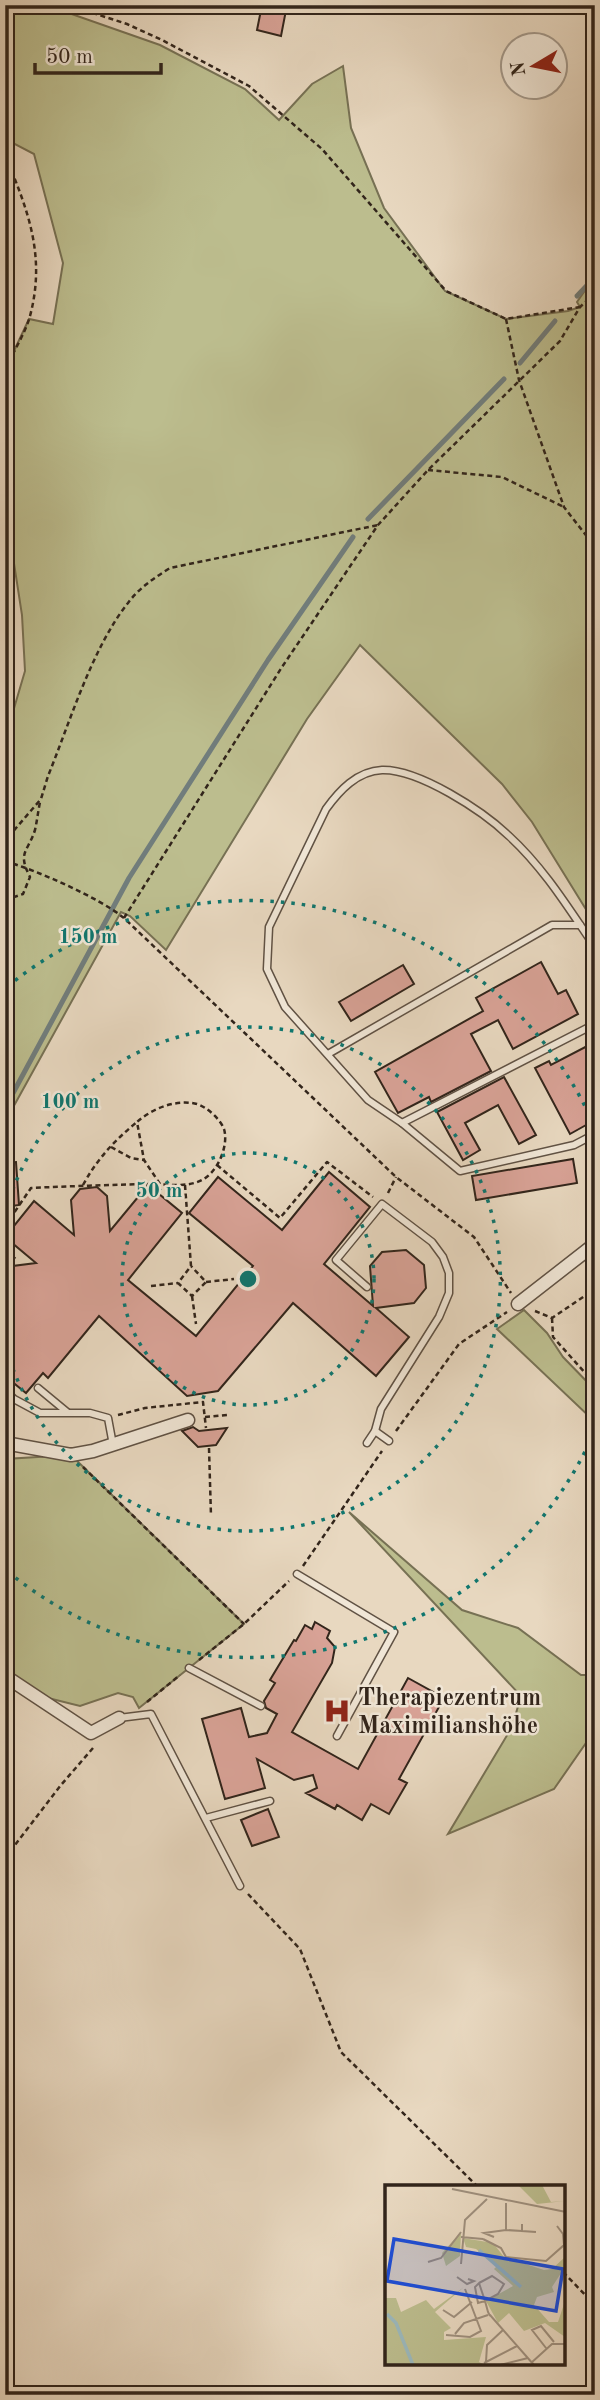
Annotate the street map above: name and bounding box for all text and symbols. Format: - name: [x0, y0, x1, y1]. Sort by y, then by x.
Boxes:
- scale bar: [35, 32, 161, 76]
- north arrow: [498, 32, 568, 102]
- text: 50 m: [46, 47, 93, 68]
- text: N: [509, 59, 530, 77]
- text: 150 m: [58, 927, 118, 948]
- text: 100 m: [40, 1092, 100, 1113]
- text: 50 m: [135, 1181, 183, 1202]
- centre of rings: [236, 1267, 260, 1291]
- place label: Therapiezentrum Maximilianshöhe: [358, 1687, 541, 1739]
- hospital icon: Therapiezentrum Maximilianshöhe: [322, 1696, 352, 1726]
- inset map: [385, 2185, 565, 2365]

